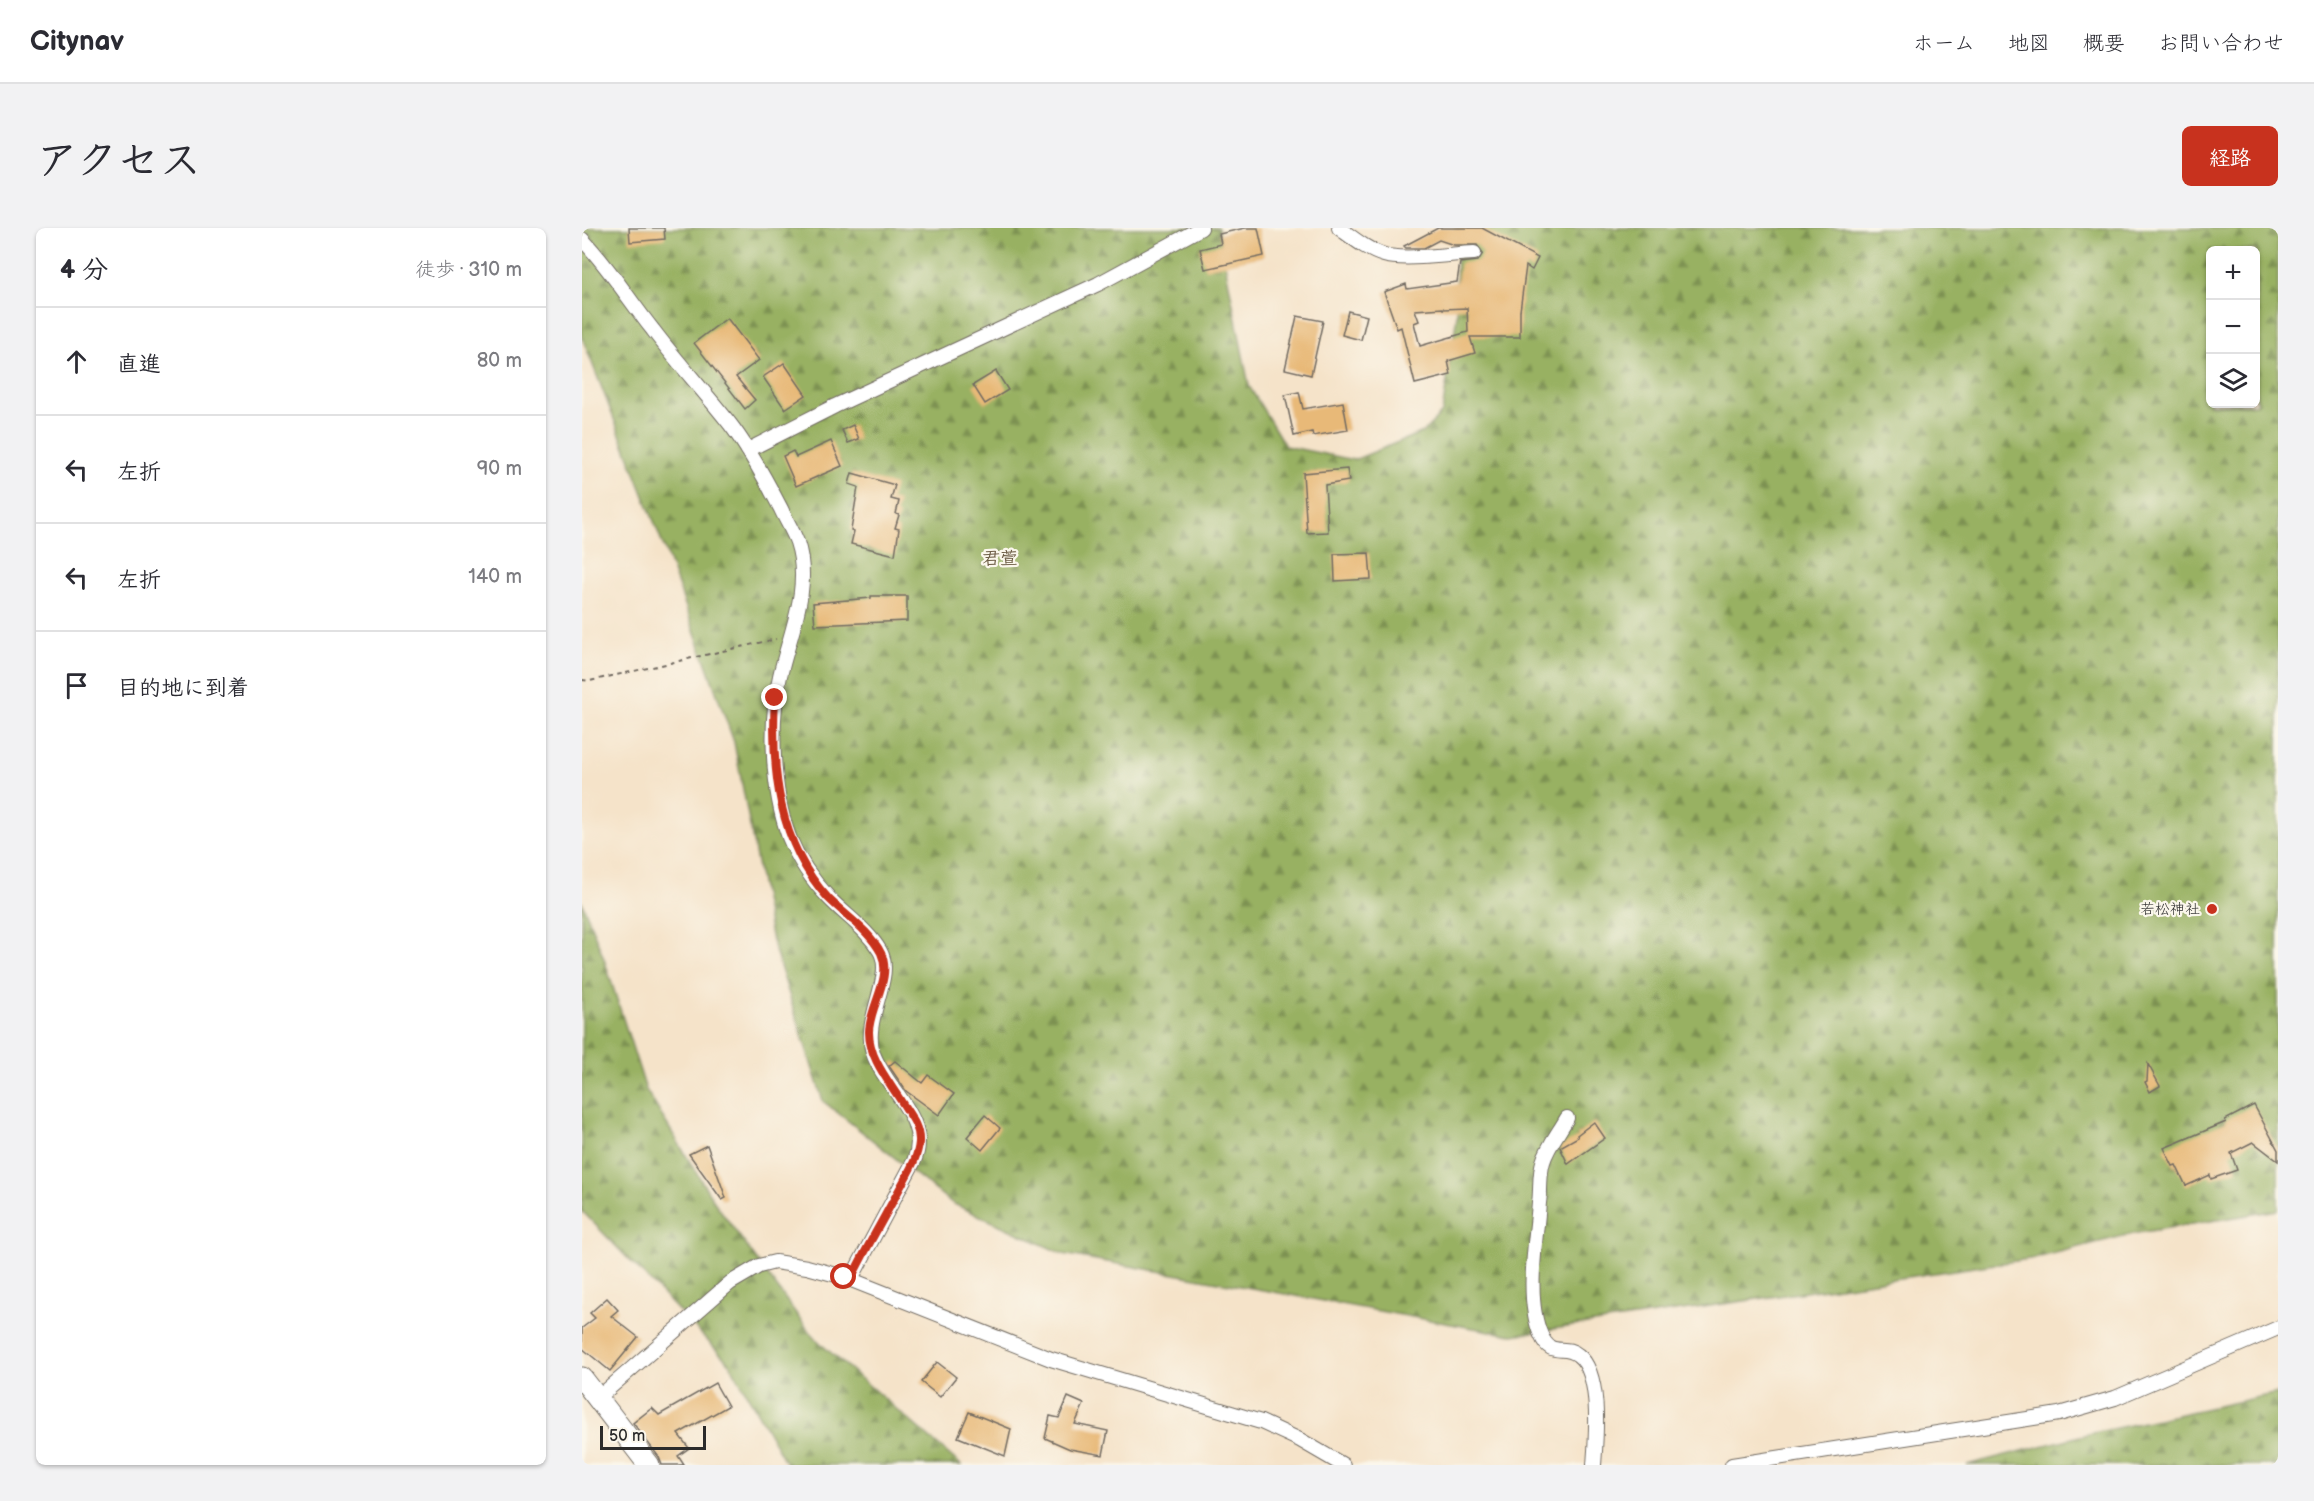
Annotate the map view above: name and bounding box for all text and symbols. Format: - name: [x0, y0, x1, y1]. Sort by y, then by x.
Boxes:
- text: Citynav: [30, 25, 124, 58]
- text: ホーム: [1913, 31, 1975, 56]
- text: 地図: [2008, 31, 2050, 56]
- text: 概要: [2083, 31, 2125, 56]
- text: お問い合わせ: [2158, 31, 2284, 56]
- button: 経路: [2182, 126, 2278, 186]
- text: アクセス: [36, 136, 201, 187]
- map controls: [2206, 246, 2260, 408]
- button: +: [2206, 246, 2260, 300]
- text: 4 分: [60, 255, 108, 286]
- text: 徒歩 · 310 m: [415, 258, 522, 282]
- button: −: [2206, 300, 2260, 354]
- icon: ahead: [60, 345, 93, 378]
- text: 80 m: [477, 349, 522, 373]
- text: 直進: [117, 351, 161, 378]
- button: layers: [2206, 354, 2260, 408]
- icon: left: [60, 453, 93, 486]
- text: 90 m: [477, 457, 522, 481]
- text: 左折: [117, 459, 161, 486]
- district label: 君萱: [982, 548, 1018, 569]
- icon: left: [60, 561, 93, 594]
- text: 140 m: [468, 565, 522, 589]
- text: 左折: [117, 567, 161, 594]
- icon: arrive: [60, 669, 93, 702]
- text: 目的地に到着: [117, 675, 249, 702]
- route end: [761, 684, 787, 710]
- place label: 若松神社: [2140, 900, 2200, 919]
- marker: 若松神社: [2205, 902, 2219, 916]
- route start: [830, 1263, 856, 1289]
- scale bar: [600, 1423, 706, 1450]
- text: 50 m: [609, 1427, 645, 1446]

